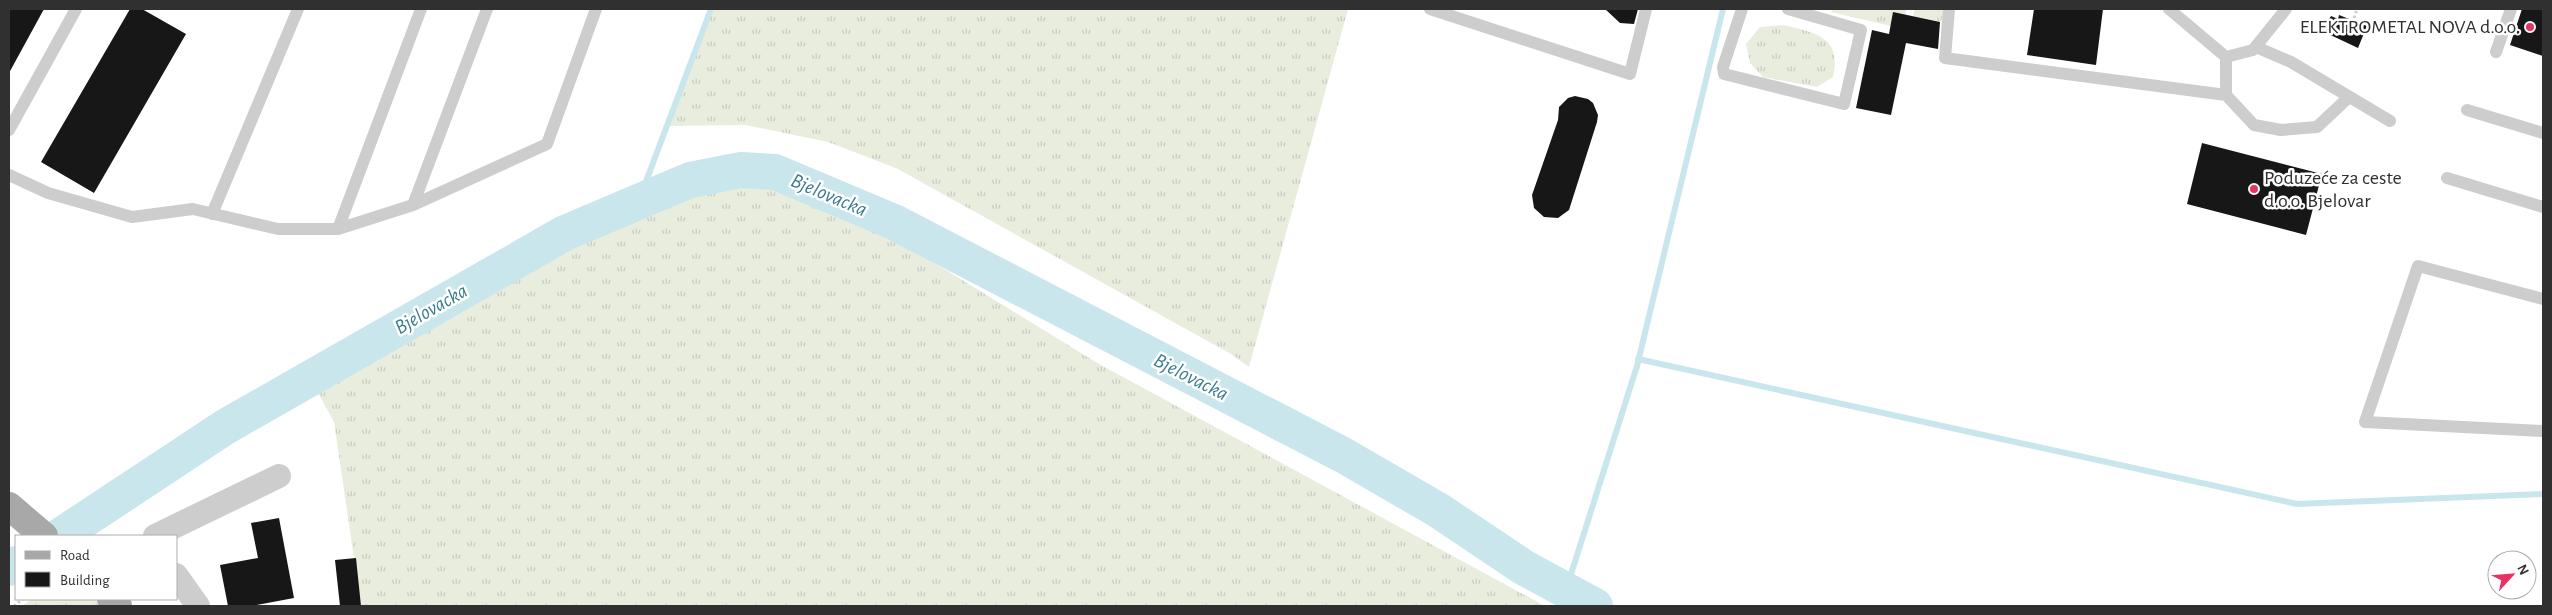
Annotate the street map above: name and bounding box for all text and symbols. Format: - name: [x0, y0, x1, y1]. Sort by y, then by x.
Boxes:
- place label: ELEKTROMETAL NOVA d.o.o.: [2300, 17, 2520, 37]
- marker: ELEKTROMETAL NOVA d.o.o.: [2524, 21, 2536, 33]
- place label: Poduzeće za ceste d.o.o. Bjelovar: [2264, 168, 2402, 211]
- water label: Bjelovacka: [788, 170, 870, 220]
- marker: Poduzeće za ceste d.o.o. Bjelovar: [2248, 183, 2260, 195]
- water label: Bjelovacka: [391, 280, 471, 338]
- water label: Bjelovacka: [1150, 349, 1232, 405]
- legend: [15, 535, 178, 600]
- text: Road: [60, 548, 90, 563]
- north arrow: [2487, 550, 2537, 600]
- text: N: [2514, 562, 2531, 577]
- text: Building: [60, 573, 110, 588]

